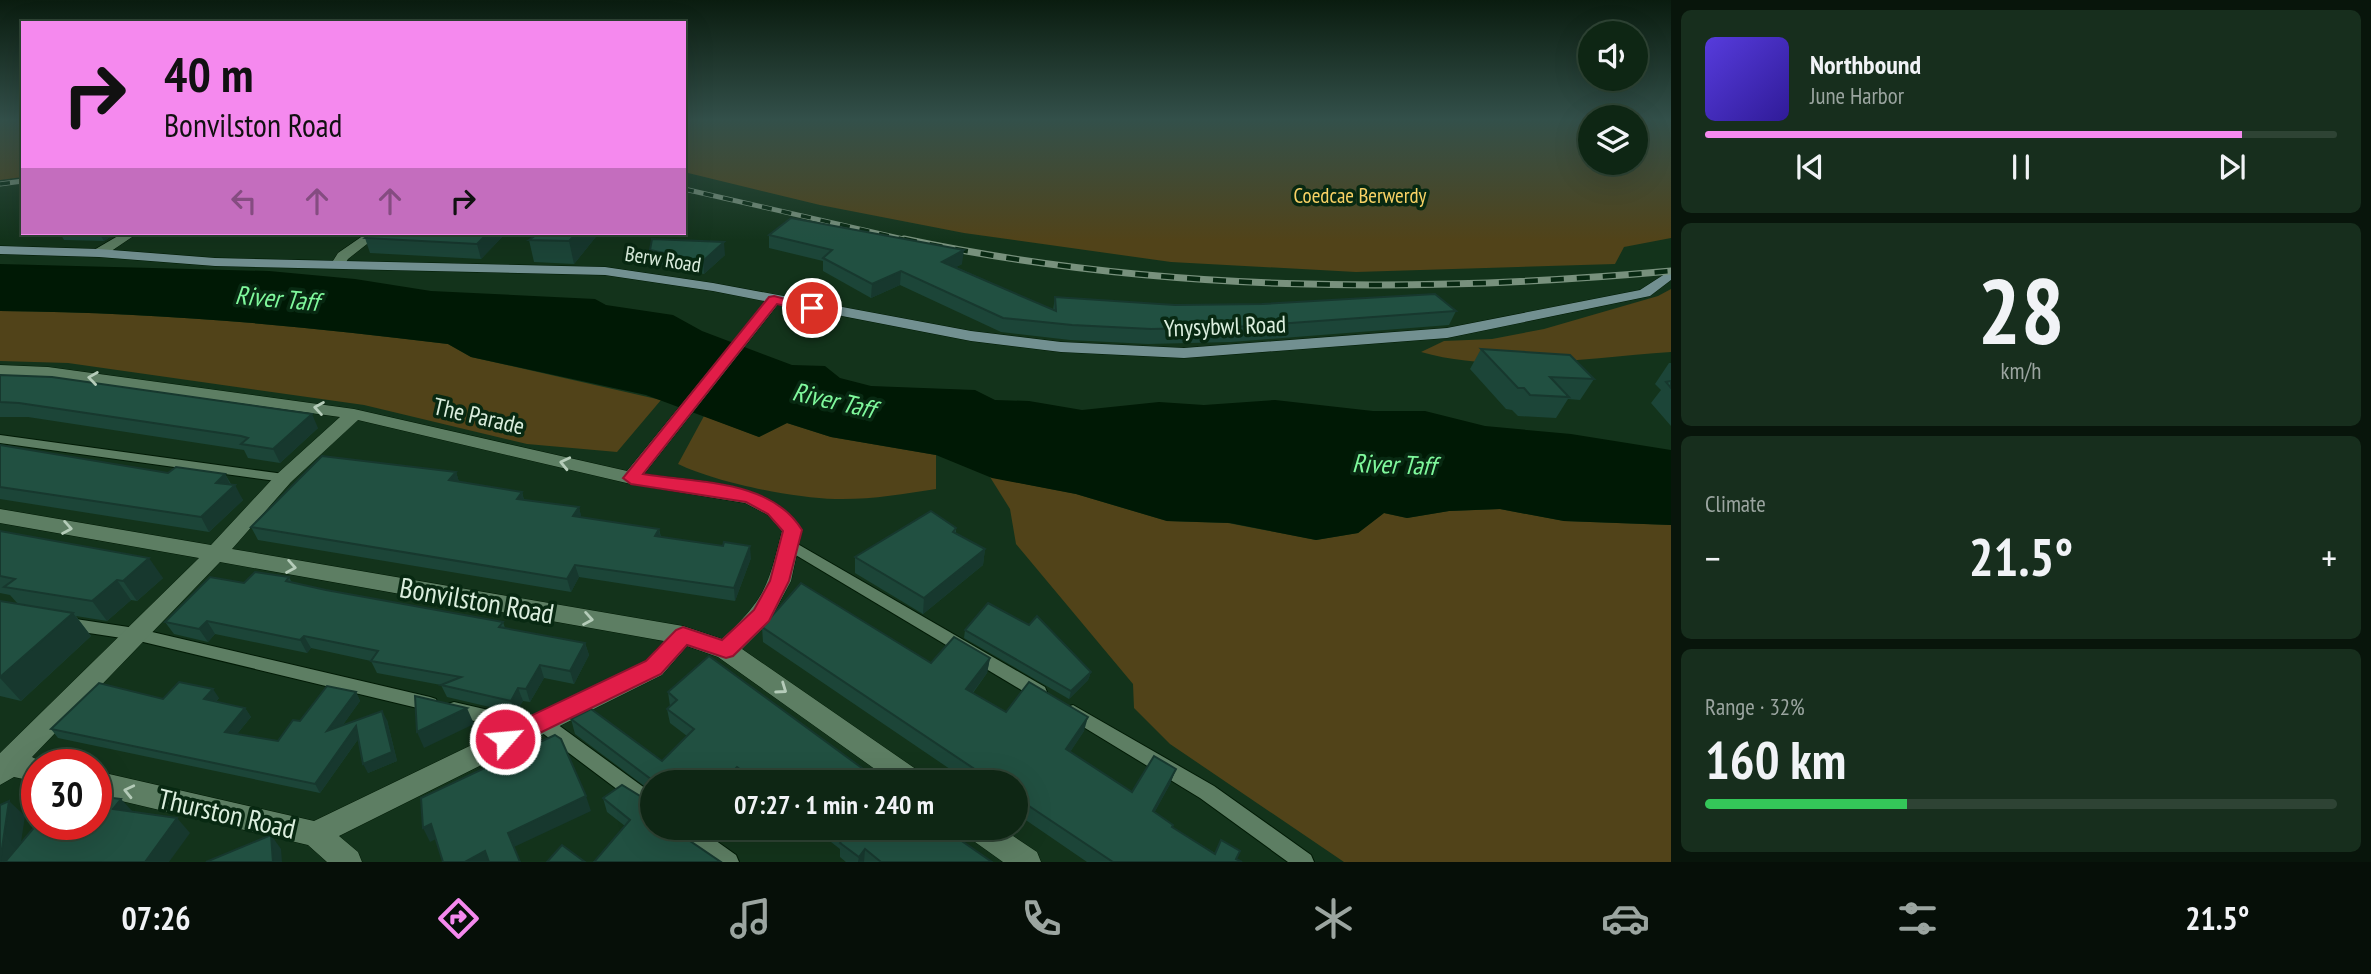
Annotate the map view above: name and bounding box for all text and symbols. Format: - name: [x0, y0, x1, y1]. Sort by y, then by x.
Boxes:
- map controls: [1578, 21, 1648, 175]
- button: sound: [1578, 21, 1648, 91]
- text: 40 m: [164, 42, 253, 106]
- text: Northbound: [1810, 48, 1921, 81]
- icon: right: [49, 49, 140, 140]
- text: June Harbor: [1810, 81, 1904, 110]
- text: Bonvilston Road: [164, 104, 342, 146]
- button: layers: [1578, 105, 1648, 175]
- icon: previous: [1791, 148, 1829, 186]
- icon: pause: [2002, 148, 2040, 186]
- icon: next: [2213, 148, 2251, 186]
- icon: left: [225, 182, 263, 220]
- icon: ahead: [298, 182, 336, 220]
- icon: ahead: [371, 182, 409, 220]
- icon: right: [444, 182, 482, 220]
- park label: Coedcae Berwerdy: [1294, 182, 1427, 209]
- street label: Berw Road: [623, 240, 703, 278]
- text: 28: [1978, 251, 2065, 369]
- water label: River Taff: [234, 278, 326, 319]
- pin: [782, 278, 842, 338]
- icon: arrive: [793, 289, 831, 327]
- street label: Ynysybwl Road: [1163, 308, 1287, 344]
- text: km/h: [2001, 356, 2041, 385]
- one-way arrow: [88, 371, 99, 386]
- water label: River Taff: [789, 374, 884, 427]
- street label: The Parade: [430, 390, 528, 442]
- one-way arrow: [313, 401, 325, 416]
- water label: River Taff: [1351, 446, 1442, 482]
- one-way arrow: [559, 456, 571, 471]
- text: Climate: [1705, 489, 1766, 518]
- one-way arrow: [61, 520, 73, 535]
- text: 21.5°: [1969, 523, 2073, 590]
- text: −: [1705, 533, 1721, 582]
- text: +: [2321, 533, 2337, 582]
- one-way arrow: [285, 559, 297, 574]
- street label: Bonvilston Road: [397, 568, 557, 632]
- one-way arrow: [582, 611, 594, 626]
- one-way arrow: [774, 681, 787, 693]
- text: Range · 32%: [1705, 692, 1805, 721]
- position arrow: [468, 702, 542, 776]
- text: 160 km: [1705, 726, 1846, 793]
- speed limit sign: 30: [21, 749, 112, 840]
- street label: Thurston Road: [155, 779, 299, 847]
- one-way arrow: [123, 784, 135, 799]
- text: 07:27 · 1 min · 240 m: [734, 788, 934, 821]
- icon: directions: [434, 894, 483, 943]
- icon: music: [726, 894, 775, 943]
- icon: phone: [1017, 894, 1066, 943]
- icon: climate: [1309, 894, 1358, 943]
- icon: car: [1601, 894, 1650, 943]
- icon: filters: [1893, 894, 1942, 943]
- text: 07:26: [121, 897, 191, 939]
- text: 21.5°: [2185, 897, 2249, 939]

